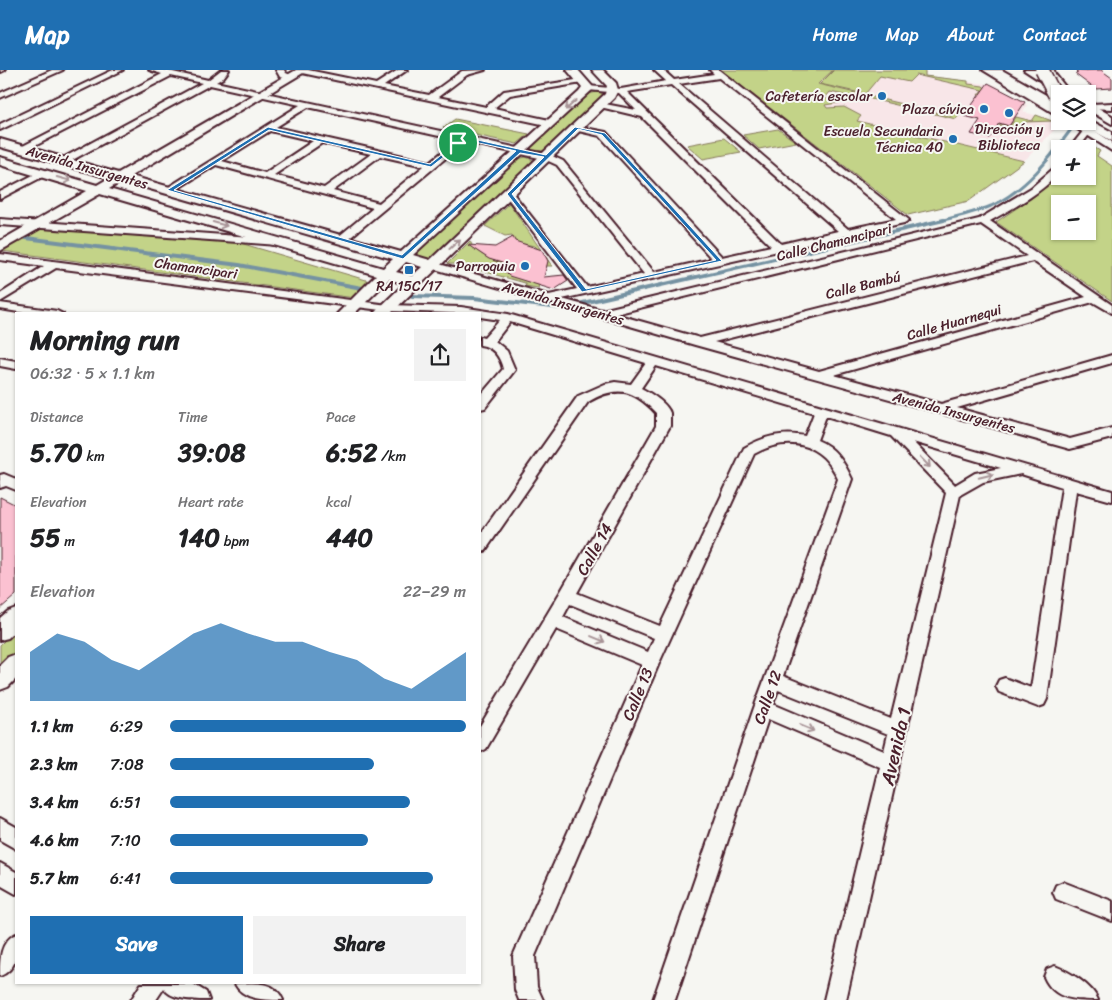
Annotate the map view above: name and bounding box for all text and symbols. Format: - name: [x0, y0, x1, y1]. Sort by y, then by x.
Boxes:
- text: Map: [25, 14, 69, 56]
- text: Home: [813, 19, 858, 51]
- text: Map: [886, 19, 919, 51]
- text: About: [947, 19, 995, 51]
- text: Contact: [1023, 19, 1087, 51]
- place label: Cafetería escolar: [765, 84, 873, 109]
- map controls: [1051, 85, 1096, 240]
- button: layers: [1051, 85, 1096, 130]
- marker: Cafetería escolar: [876, 90, 888, 102]
- place label: Plaza cívica: [902, 97, 974, 122]
- one-way arrow: [564, 99, 577, 111]
- marker: Plaza cívica: [978, 103, 990, 115]
- marker: Dirección y Biblioteca: [1003, 107, 1015, 119]
- place label: Dirección y Biblioteca: [975, 117, 1044, 158]
- place label: Escuela Secundaria Técnica 40: [823, 119, 944, 160]
- pin: [437, 122, 479, 164]
- icon: arrive: [444, 129, 472, 157]
- marker: Escuela Secundaria Técnica 40: [947, 133, 959, 145]
- street label: Avenida Insurgentes: [22, 138, 151, 197]
- button: +: [1051, 140, 1096, 185]
- one-way arrow: [55, 175, 71, 184]
- button: −: [1051, 195, 1096, 240]
- street label: Calle Chamancipari: [774, 216, 895, 269]
- one-way arrow: [212, 219, 228, 229]
- one-way arrow: [449, 238, 461, 250]
- street label: Chamancipari: [153, 250, 240, 287]
- place label: Parroquia: [456, 254, 516, 279]
- marker: Parroquia: [519, 260, 531, 272]
- marker: RA 15C/17: [403, 264, 415, 276]
- street label: Calle Bambú: [823, 264, 904, 307]
- place label: RA 15C/17: [376, 274, 443, 299]
- street label: Avenida Insurgentes: [498, 274, 627, 333]
- street label: Calle Huarnequi: [904, 297, 1006, 348]
- text: Morning run: [30, 315, 180, 364]
- button: share: [414, 329, 466, 381]
- text: 06:32 · 5 × 1.1 km: [30, 359, 155, 388]
- street label: Avenida Insurgentes: [889, 384, 1018, 441]
- text: Distance: [30, 405, 83, 430]
- text: Time: [178, 405, 208, 430]
- text: Pace: [326, 405, 356, 430]
- text: 5.70: [30, 430, 83, 475]
- text: 39:08: [178, 430, 246, 475]
- text: 6:52: [326, 430, 377, 475]
- text: km: [83, 444, 105, 469]
- text: /km: [377, 444, 406, 469]
- one-way arrow: [919, 456, 931, 468]
- one-way arrow: [978, 471, 994, 480]
- text: Elevation: [30, 490, 87, 515]
- text: Heart rate: [178, 490, 244, 515]
- text: kcal: [326, 490, 351, 515]
- text: 55: [30, 515, 61, 560]
- text: 140: [178, 515, 220, 560]
- text: 440: [326, 515, 373, 560]
- street label: Calle 14: [568, 518, 621, 581]
- text: m: [61, 529, 75, 554]
- text: bpm: [220, 529, 250, 554]
- text: Elevation: [30, 577, 95, 606]
- text: 22–29 m: [403, 577, 466, 606]
- one-way arrow: [590, 634, 605, 644]
- street label: Calle 13: [613, 663, 662, 725]
- street label: Calle 12: [745, 666, 790, 728]
- street label: Avenida 1: [870, 704, 920, 789]
- text: 1.1 km: [30, 712, 74, 741]
- text: 6:29: [110, 712, 143, 741]
- one-way arrow: [799, 723, 814, 733]
- text: 2.3 km: [30, 750, 78, 779]
- text: 7:08: [110, 750, 144, 779]
- text: 3.4 km: [30, 788, 79, 817]
- text: 6:51: [110, 788, 141, 817]
- text: 4.6 km: [30, 826, 79, 855]
- text: 7:10: [110, 826, 141, 855]
- text: 5.7 km: [30, 864, 79, 893]
- text: 6:41: [110, 864, 141, 893]
- button: Save: [30, 916, 243, 974]
- button: Share: [253, 916, 466, 974]

